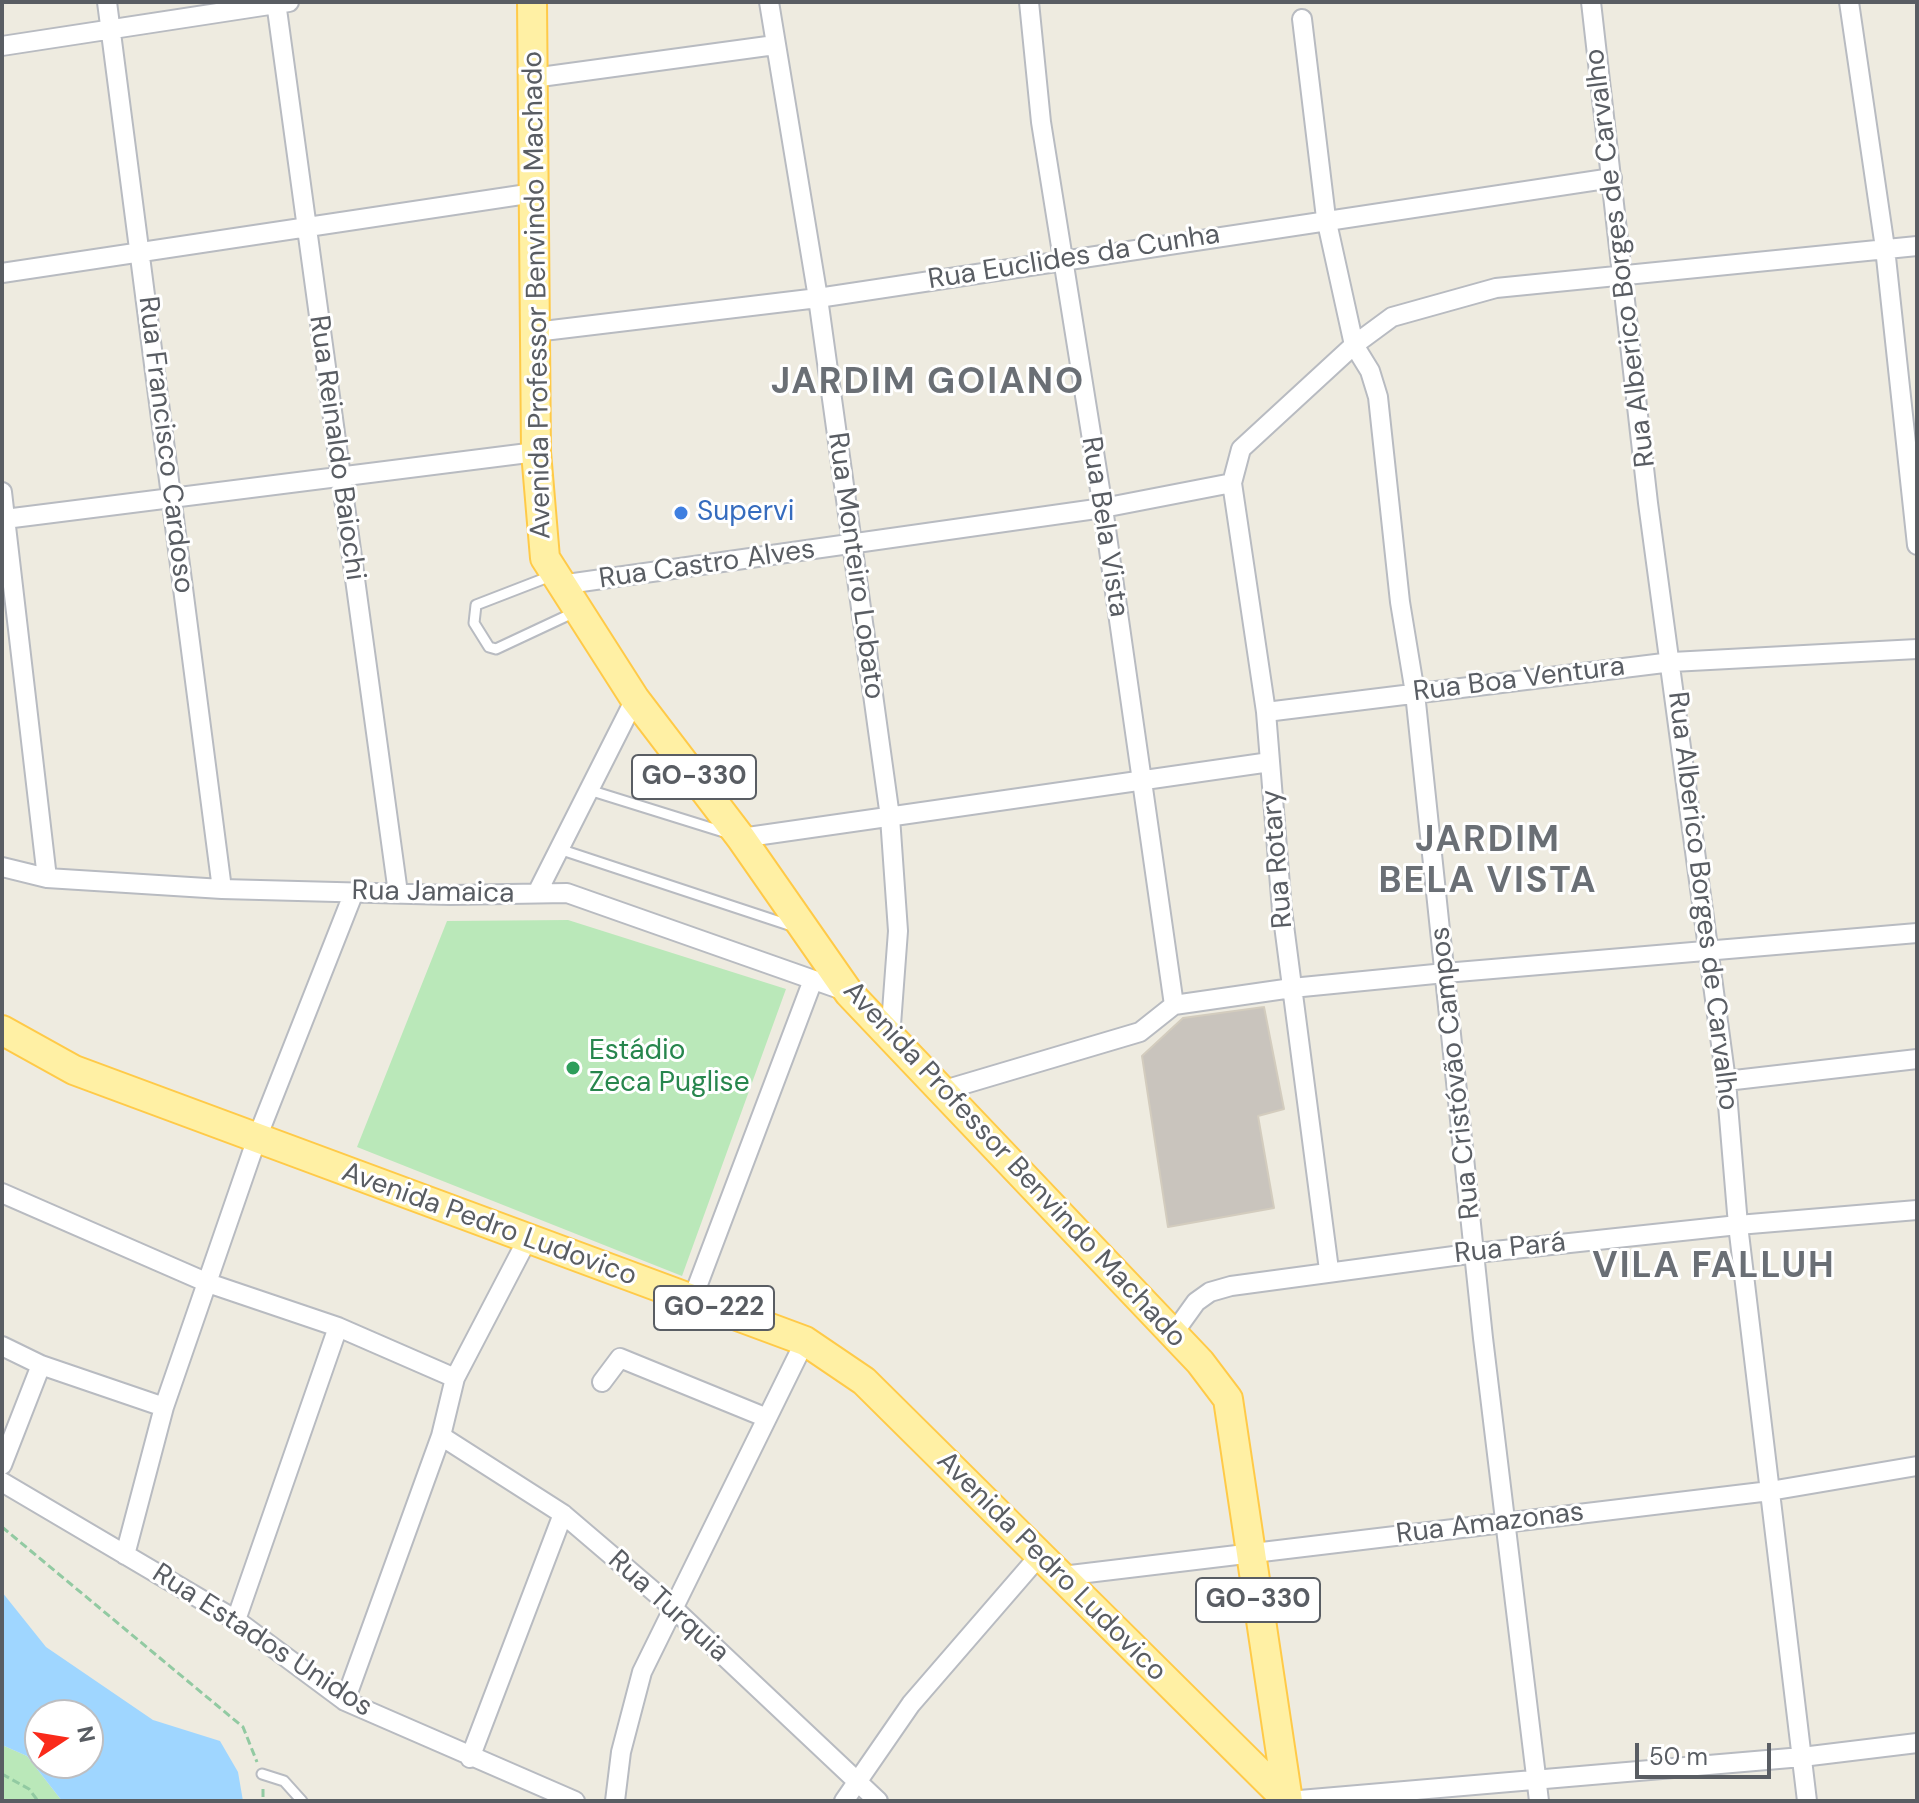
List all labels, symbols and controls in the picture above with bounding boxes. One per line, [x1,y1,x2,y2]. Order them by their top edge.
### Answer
street label: Rua Alberico Borges de Carvalho [1579,47,1663,469]
street label: Avenida Professor Benvindo Machado [517,51,559,539]
street label: Rua Euclides da Cunha [926,218,1222,298]
street label: Rua Francisco Cardoso [130,295,200,595]
street label: Rua Reinaldo Baiochi [301,313,371,583]
district label: JARDIM GOIANO [771,362,1085,406]
street label: Rua Monteiro Lobato [820,430,890,702]
street label: Rua Bela Vista [1073,434,1135,620]
place label: Supervi [697,496,795,530]
marker: Supervi [672,504,690,522]
street label: Rua Castro Alves [597,533,817,597]
street label: Rua Boa Ventura [1411,650,1627,710]
street label: Rua Alberico Borges de Carvalho [1660,690,1744,1112]
road number: GO-330 [632,755,756,799]
street label: Rua Rotary [1255,788,1301,930]
district label: JARDIM BELA VISTA [1378,820,1598,905]
street label: Rua Jamaica [351,875,515,911]
street label: Rua Cristóvão Campos [1424,925,1488,1221]
street label: Avenida Professor Benvindo Machado [835,975,1193,1355]
place label: Estádio Zeca Puglise [589,1035,750,1101]
marker: Estádio Zeca Puglise [564,1059,582,1077]
street label: Avenida Pedro Ludovico [337,1156,641,1294]
street label: Rua Pará [1453,1226,1567,1272]
district label: VILA FALLUH [1592,1246,1836,1290]
road number: GO-222 [654,1286,774,1330]
street label: Avenida Pedro Ludovico [929,1445,1173,1689]
street label: Rua Amazonas [1394,1496,1586,1552]
street label: Rua Turquia [601,1544,735,1670]
street label: Rua Estados Unidos [146,1557,378,1725]
road number: GO-330 [1196,1578,1320,1622]
north arrow [24,1699,104,1779]
text: N [70,1723,102,1745]
scale bar [1639,1727,1775,1777]
text: 50 m [1649,1741,1708,1772]

